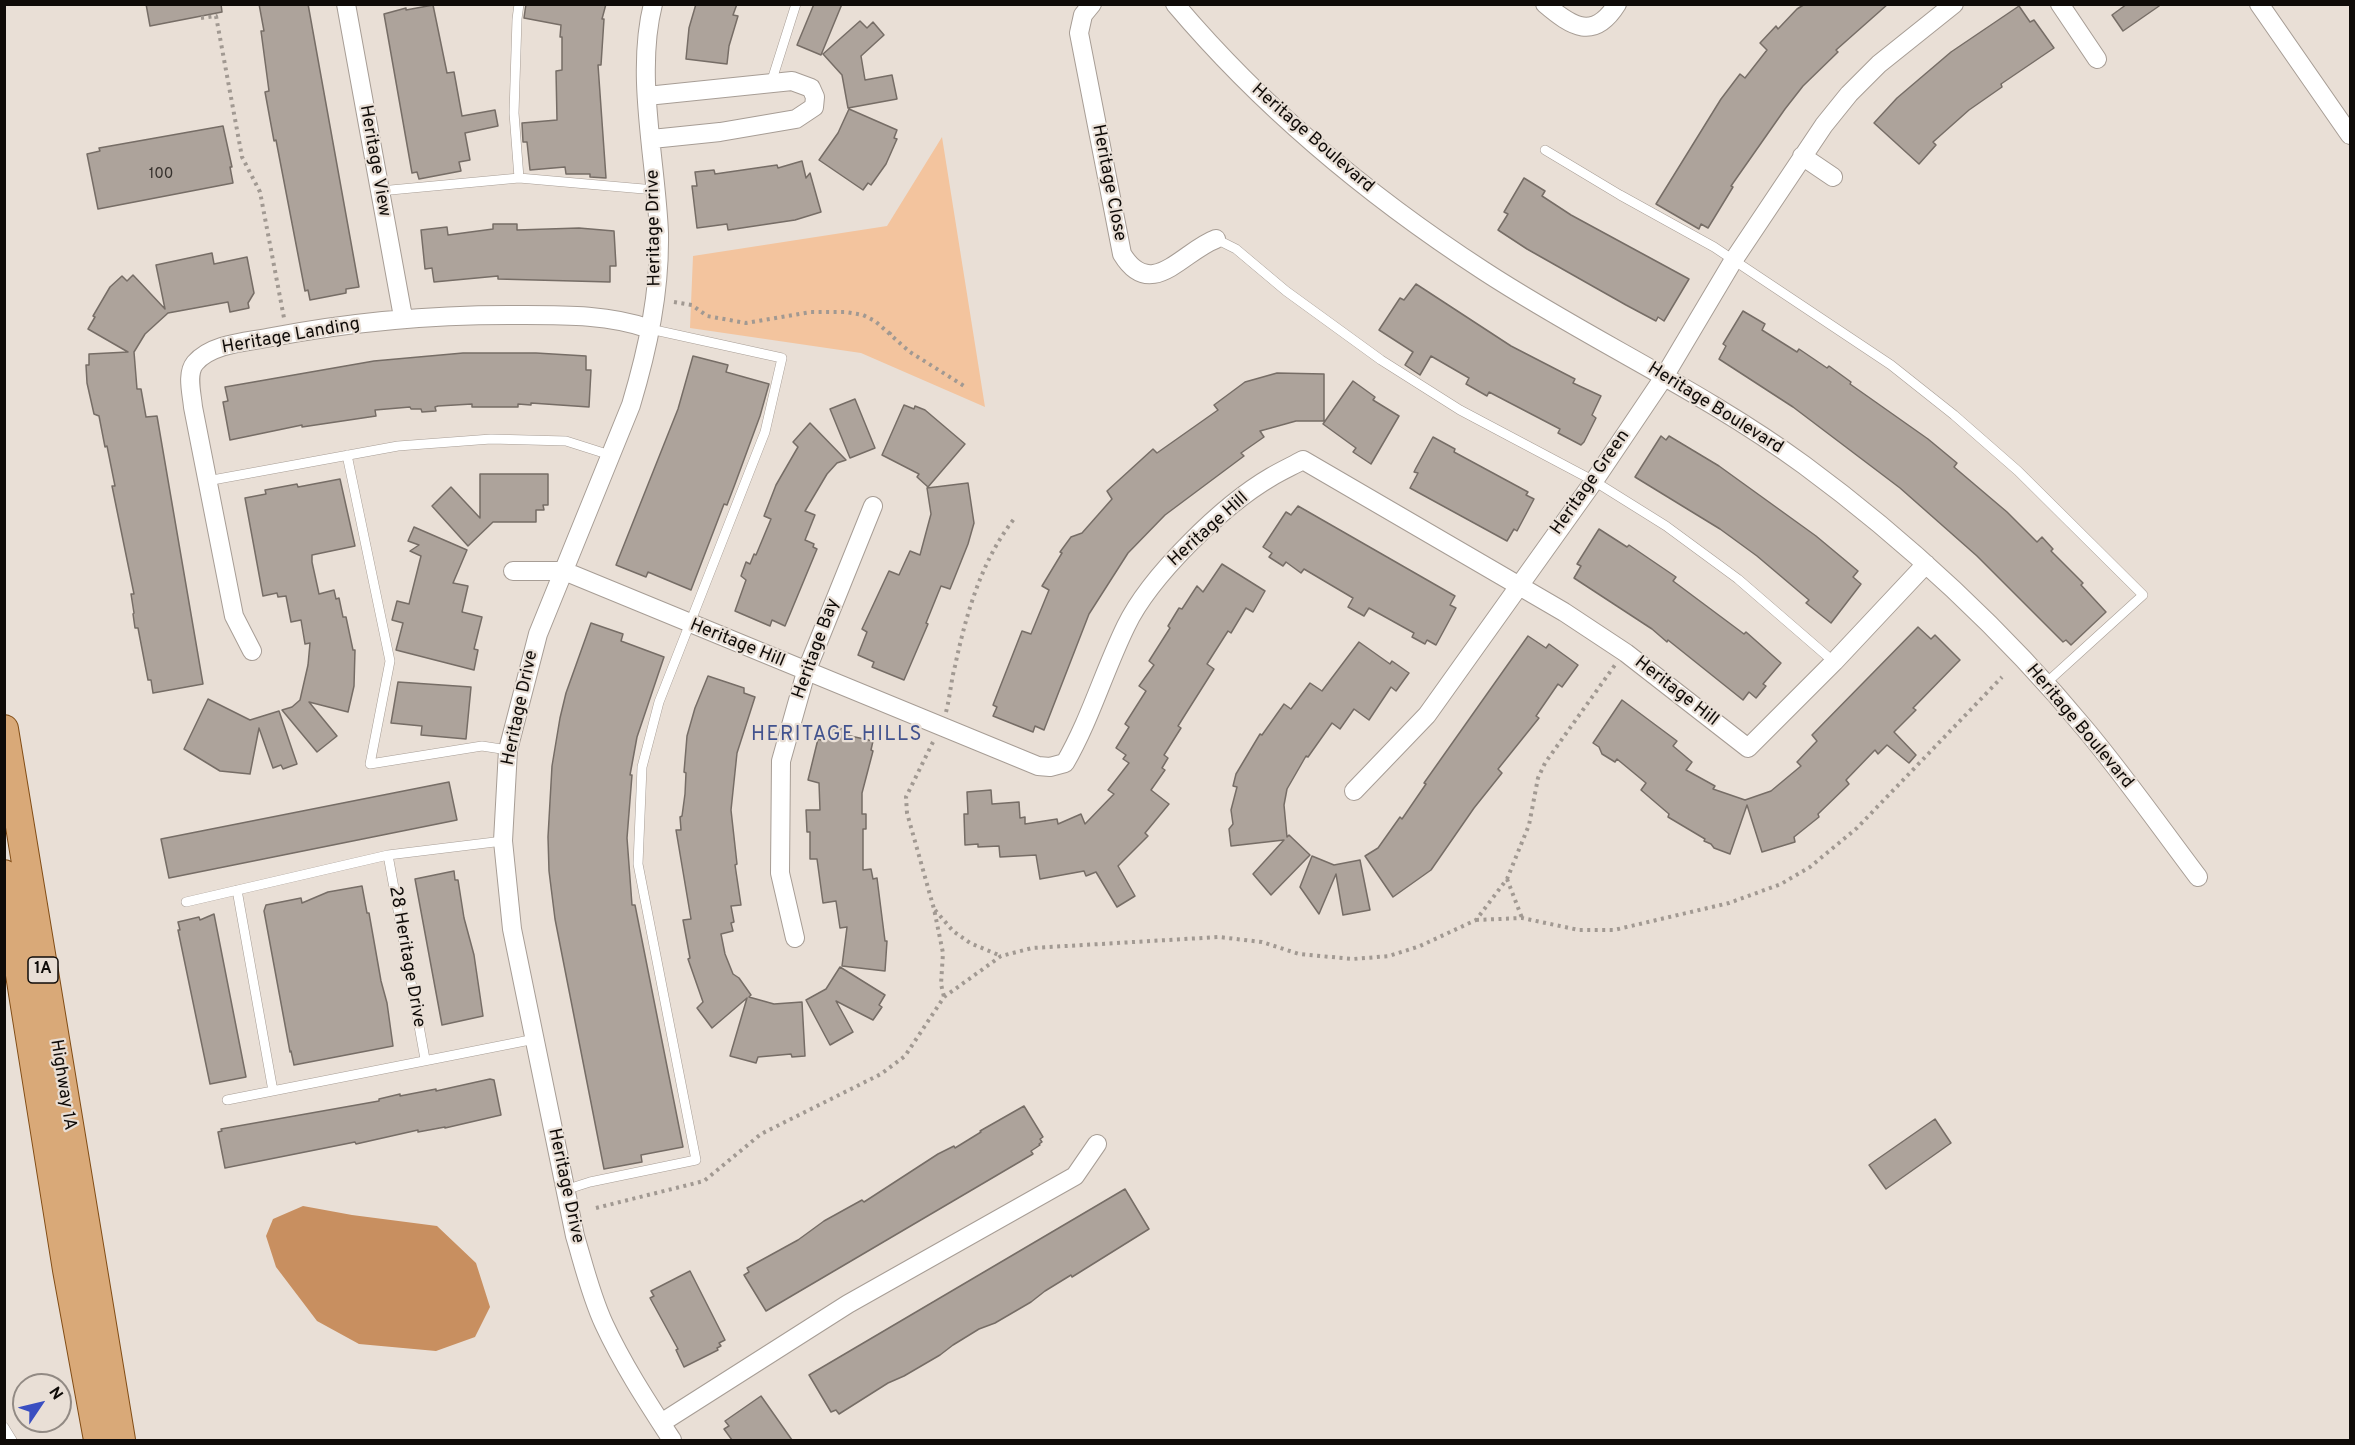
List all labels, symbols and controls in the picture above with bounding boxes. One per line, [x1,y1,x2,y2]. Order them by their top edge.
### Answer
street label: Heritage Boulevard [1246,80,1378,198]
street label: Heritage View [354,103,394,219]
street label: Heritage Close [1086,123,1130,243]
house number: 100 [149,166,173,184]
street label: Heritage Drive [643,169,667,287]
street label: Heritage Landing [220,314,362,360]
street label: Heritage Boulevard [1643,359,1787,459]
street label: Heritage Green [1547,426,1635,540]
street label: Heritage Hill [1164,488,1254,572]
street label: Heritage Bay [789,596,845,702]
street label: Heritage Hill [686,615,788,673]
street label: Heritage Drive [498,649,544,767]
street label: Heritage Hill [1630,652,1722,732]
street label: Heritage Boulevard [2021,660,2137,794]
district label: HERITAGE HILLS [751,724,923,748]
street label: 28 Heritage Drive [383,885,429,1029]
road number: 1A [28,957,58,983]
street label: Highway 1A [44,1038,80,1132]
street label: Heritage Drive [542,1127,588,1245]
north arrow [12,1373,72,1433]
text: N [44,1383,67,1404]

